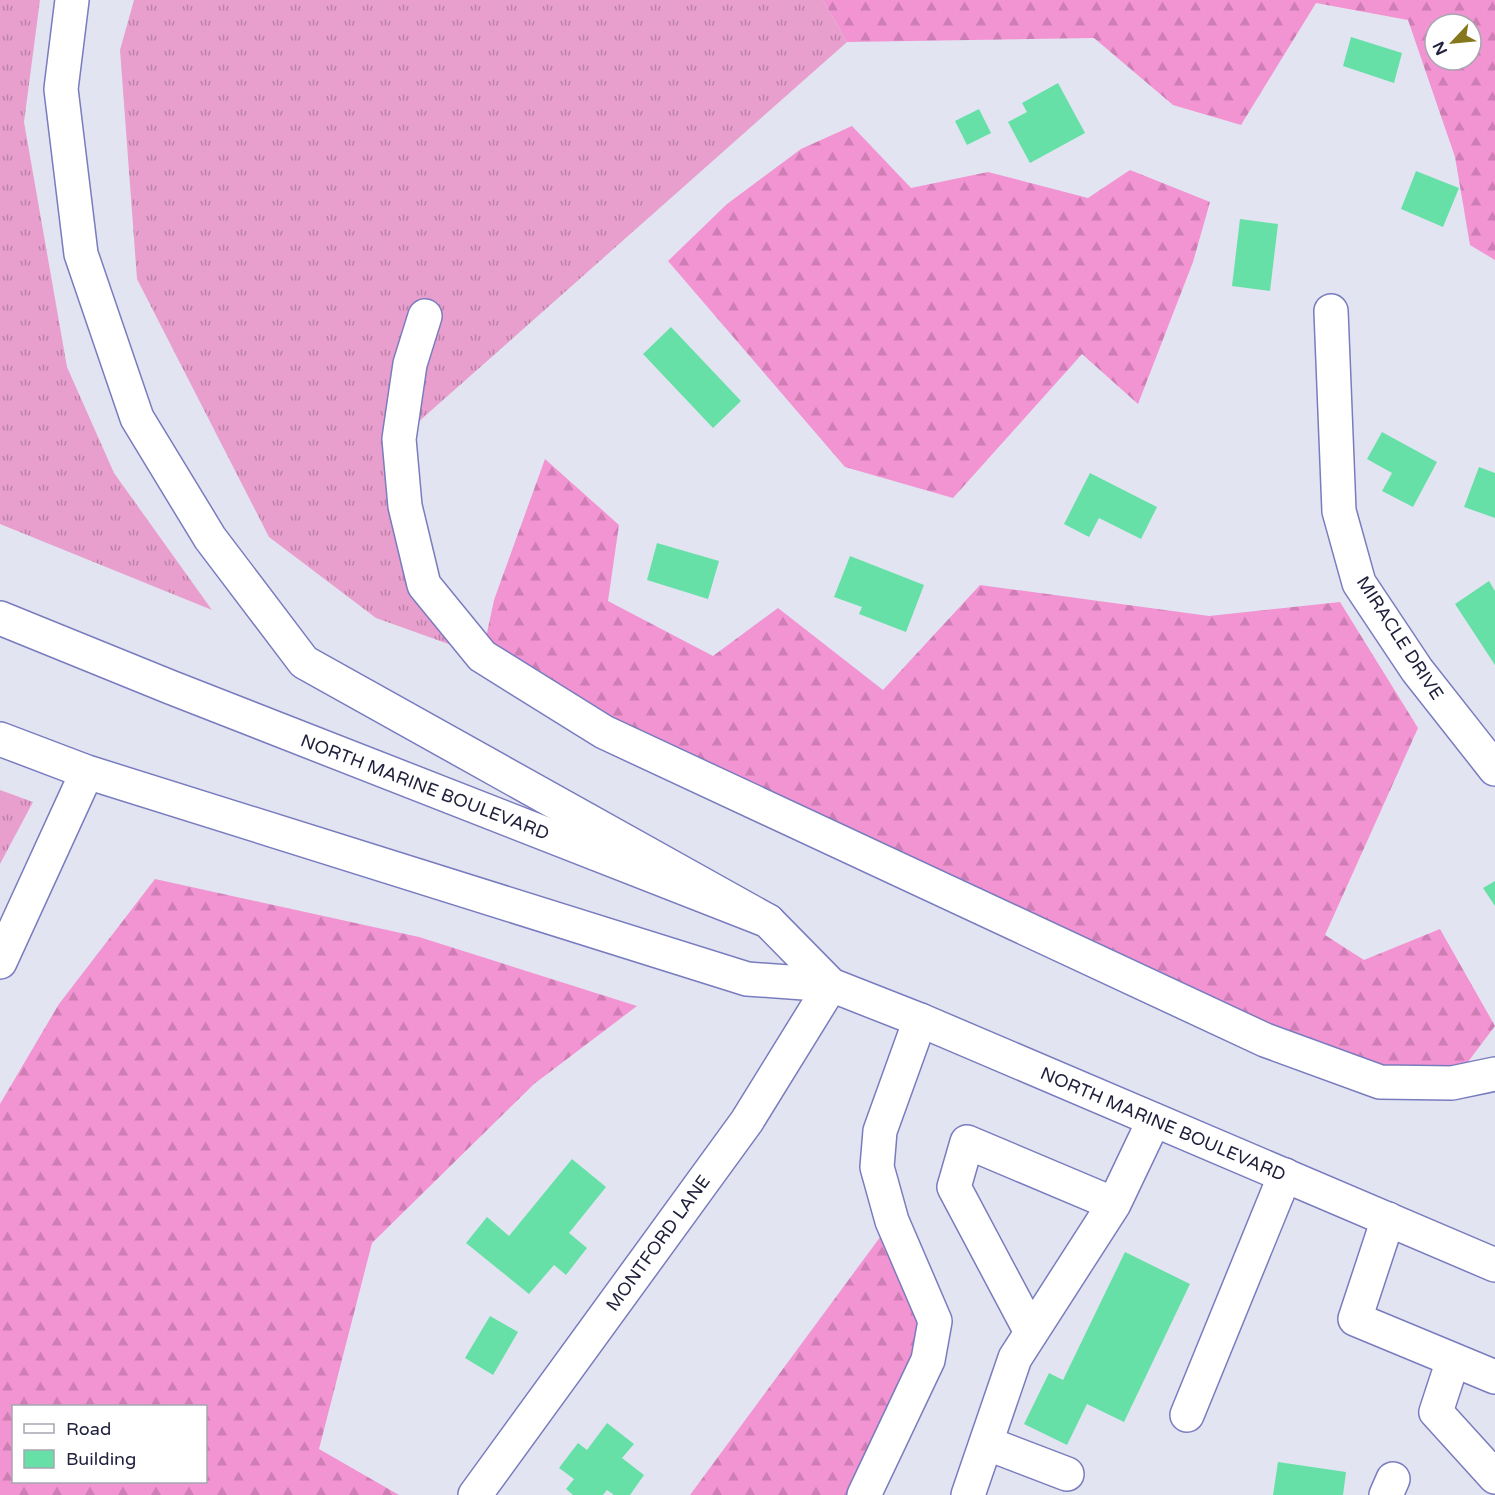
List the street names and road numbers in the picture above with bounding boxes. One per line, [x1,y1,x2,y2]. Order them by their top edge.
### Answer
street label: MIRACLE DRIVE [1352,572,1448,704]
street label: NORTH MARINE BOULEVARD [298,729,552,845]
street label: NORTH MARINE BOULEVARD [1037,1062,1289,1186]
street label: MONTFORD LANE [601,1171,715,1315]

